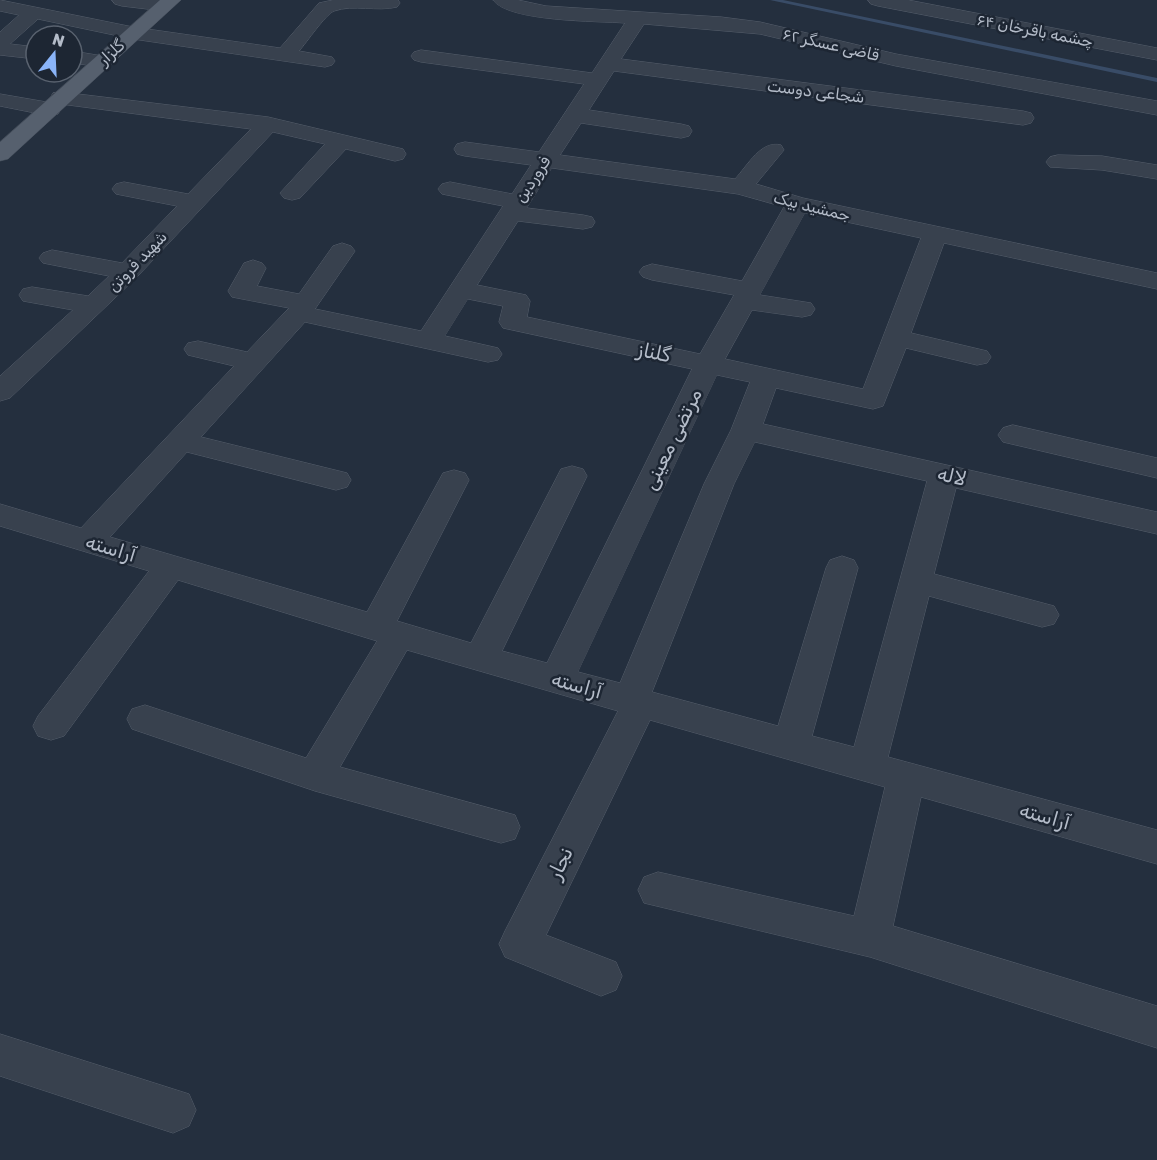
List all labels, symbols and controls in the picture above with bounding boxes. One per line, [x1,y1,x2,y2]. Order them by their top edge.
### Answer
street label: چشمه باقرخان ۶۴ [975,10,1095,52]
north arrow [24,24,84,84]
street label: قاضی عسگر ۶۲ [781,24,881,66]
text: N [50,29,67,51]
street label: گلزار [94,35,130,70]
street label: شجاعی دوست [766,76,866,108]
street label: فروردین [511,152,555,206]
street label: جمشید بیک [771,188,852,225]
street label: شهید فروتن [104,227,172,296]
street label: گلناز [634,337,673,367]
street label: مرتضی معینی [637,384,707,494]
street label: لاله [935,461,969,491]
street label: آراسته [83,529,139,567]
street label: آراسته [549,666,605,704]
street label: آراسته [1017,797,1073,835]
street label: نجار [542,843,578,884]

